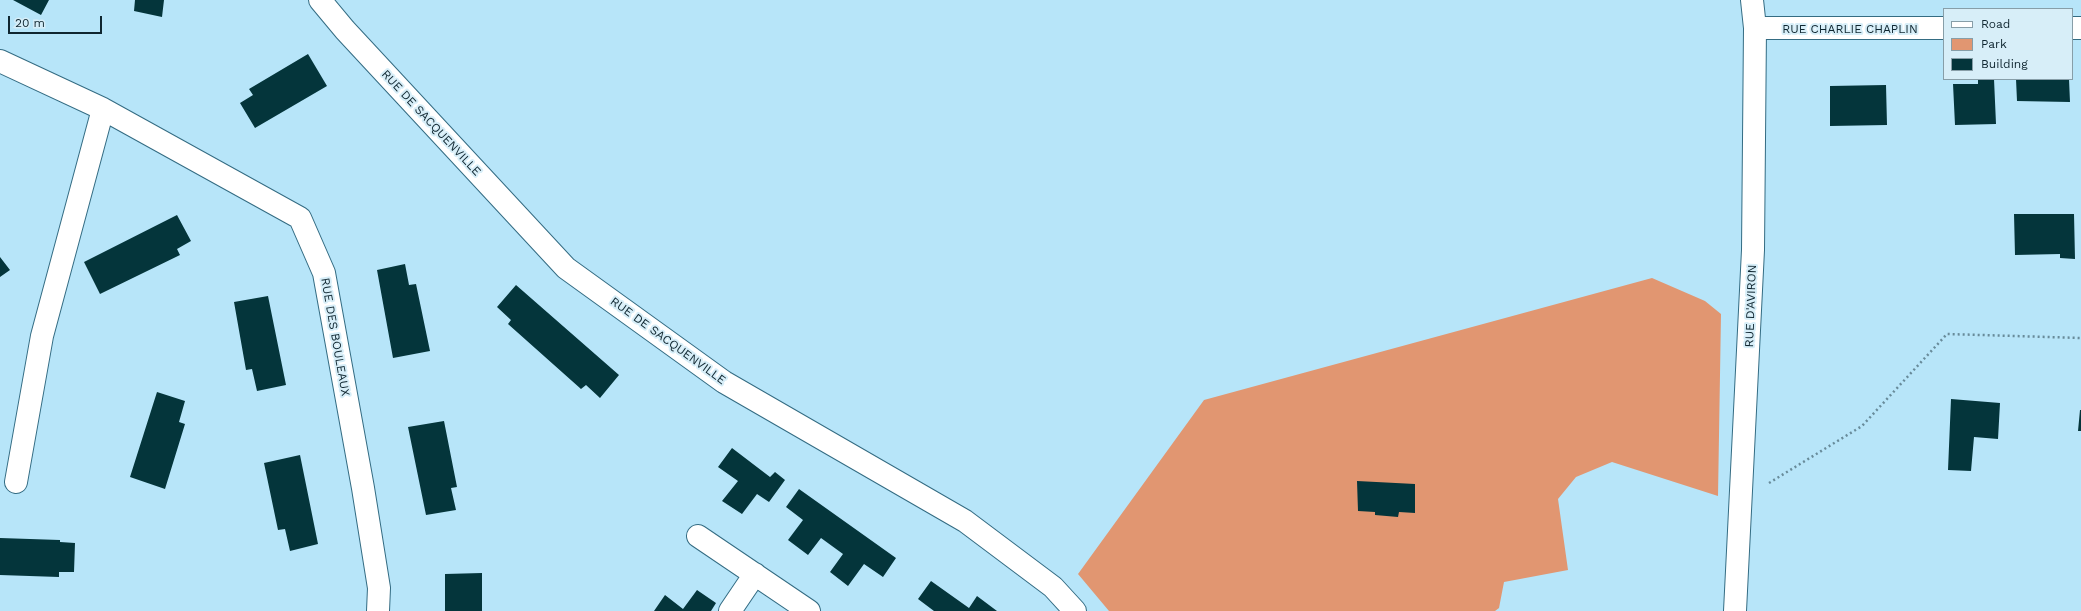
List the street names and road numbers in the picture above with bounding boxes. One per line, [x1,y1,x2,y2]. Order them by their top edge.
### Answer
street label: RUE CHARLIE CHAPLIN [1782,22,1918,36]
street label: RUE DE SACQUENVILLE [378,67,484,179]
street label: RUE D'AVIRON [1742,264,1760,348]
street label: RUE DES BOULEAUX [318,277,352,397]
street label: RUE DE SACQUENVILLE [607,294,729,388]

